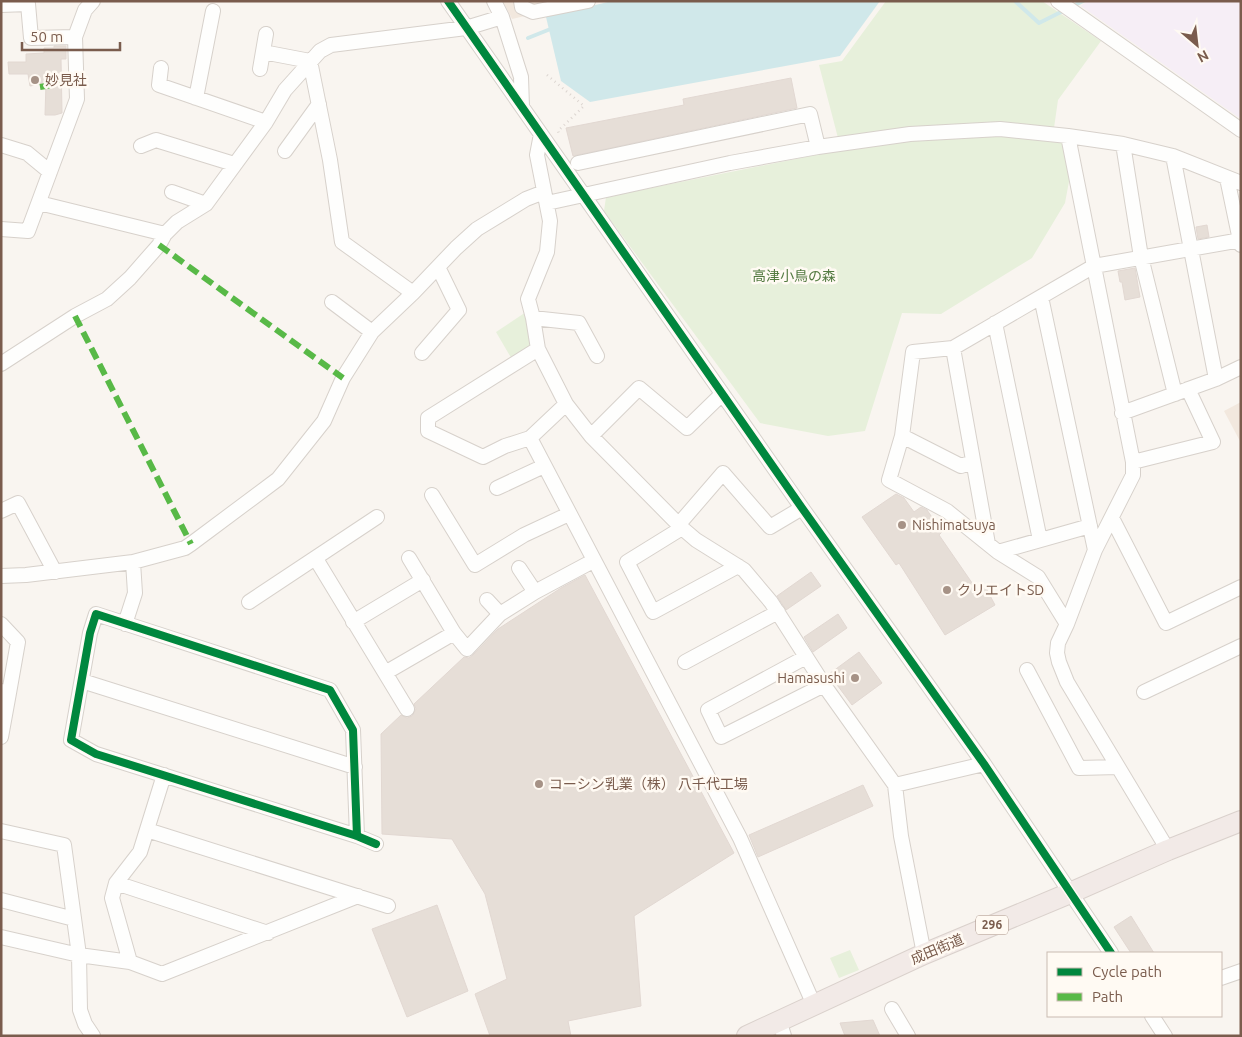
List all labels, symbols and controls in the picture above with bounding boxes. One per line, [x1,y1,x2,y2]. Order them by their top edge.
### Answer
scale bar [22,20,120,52]
north arrow [1172,20,1222,70]
text: 50 m [30,28,63,45]
text: N [1195,47,1211,66]
place label: 妙見社 [45,72,87,88]
marker: 妙見社 [29,74,41,86]
park label: 高津小鳥の森 [752,268,836,284]
place label: Nishimatsuya [912,517,996,533]
marker: Nishimatsuya [896,519,908,531]
place label: クリエイトSD [957,582,1044,598]
marker: クリエイトSD [941,584,953,596]
place label: Hamasushi [777,670,845,686]
marker: Hamasushi [849,672,861,684]
place label: コーシン乳業（株） 八千代工場 [549,776,748,792]
marker: コーシン乳業（株） 八千代工場 [533,778,545,790]
road number: 296 [976,916,1008,934]
street label: 成田街道 [908,931,966,967]
legend [1047,952,1222,1017]
text: Cycle path [1092,963,1162,980]
text: Path [1092,988,1123,1005]

